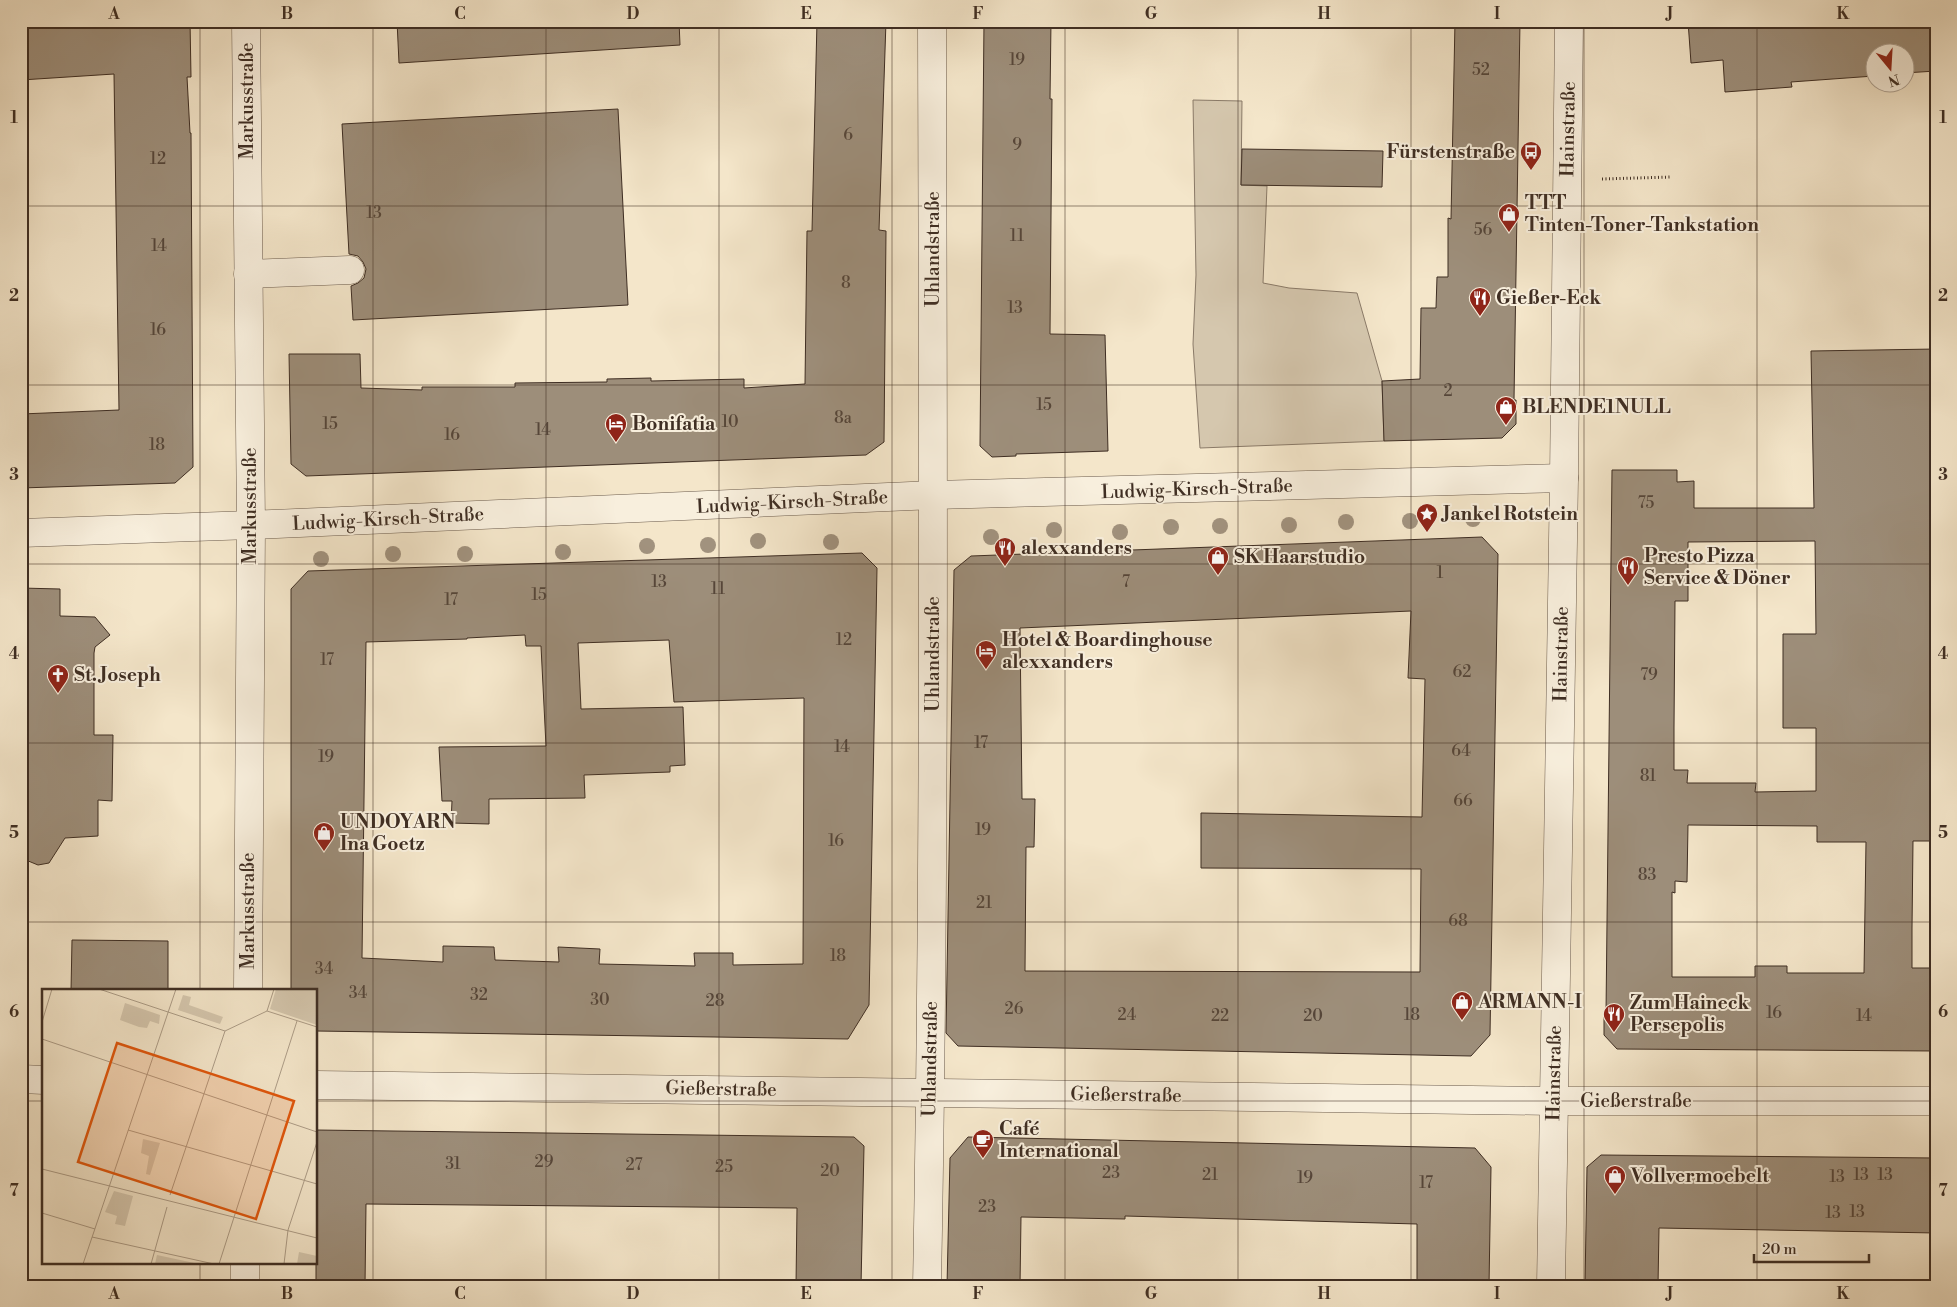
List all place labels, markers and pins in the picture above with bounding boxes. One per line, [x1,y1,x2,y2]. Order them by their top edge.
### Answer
place label: Fürstenstraße [1386,140,1515,164]
bus stop icon: Fürstenstraße [1519,140,1543,171]
place label: TTT Tinten-Toner-Tankstation [1525,191,1759,237]
shop icon: TTT Tinten-Toner-Tankstation [1497,202,1521,233]
restaurant icon: Gießer-Eck [1468,286,1492,317]
place label: Gießer-Eck [1496,286,1601,310]
shop icon: BLENDE1NULL [1494,395,1518,426]
place label: BLENDE1NULL [1522,395,1671,419]
hotel icon: Bonifatia [604,412,628,443]
place label: Bonifatia [632,412,716,436]
place icon: Jankel Rotstein [1415,502,1439,533]
place label: Jankel Rotstein [1440,502,1578,526]
restaurant icon: alexxanders [993,536,1017,567]
place label: alexxanders [1021,536,1132,560]
place label: Presto Pizza Service & Döner [1644,544,1791,590]
shop icon: SK Haarstudio [1206,545,1230,576]
place label: SK Haarstudio [1234,545,1365,569]
restaurant icon: Presto Pizza Service & Döner [1616,555,1640,586]
place label: Hotel & Boardinghouse alexxanders [1002,628,1213,674]
hotel icon: Hotel & Boardinghouse alexxanders [974,639,998,670]
church icon: St. Joseph [46,663,70,694]
place label: St. Joseph [74,663,161,687]
place label: UNDOYARN Ina Goetz [340,810,455,856]
shop icon: UNDOYARN Ina Goetz [312,821,336,852]
shop icon: ARMANN-I [1450,990,1474,1021]
place label: ARMANN-I [1477,990,1582,1014]
place label: Zum Haineck Persepolis [1630,991,1749,1037]
restaurant icon: Zum Haineck Persepolis [1602,1002,1626,1033]
place label: Café International [999,1117,1119,1163]
cafe icon: Café International [971,1128,995,1159]
shop icon: Vollvermoebelt [1603,1164,1627,1195]
place label: Vollvermoebelt [1630,1164,1769,1188]

